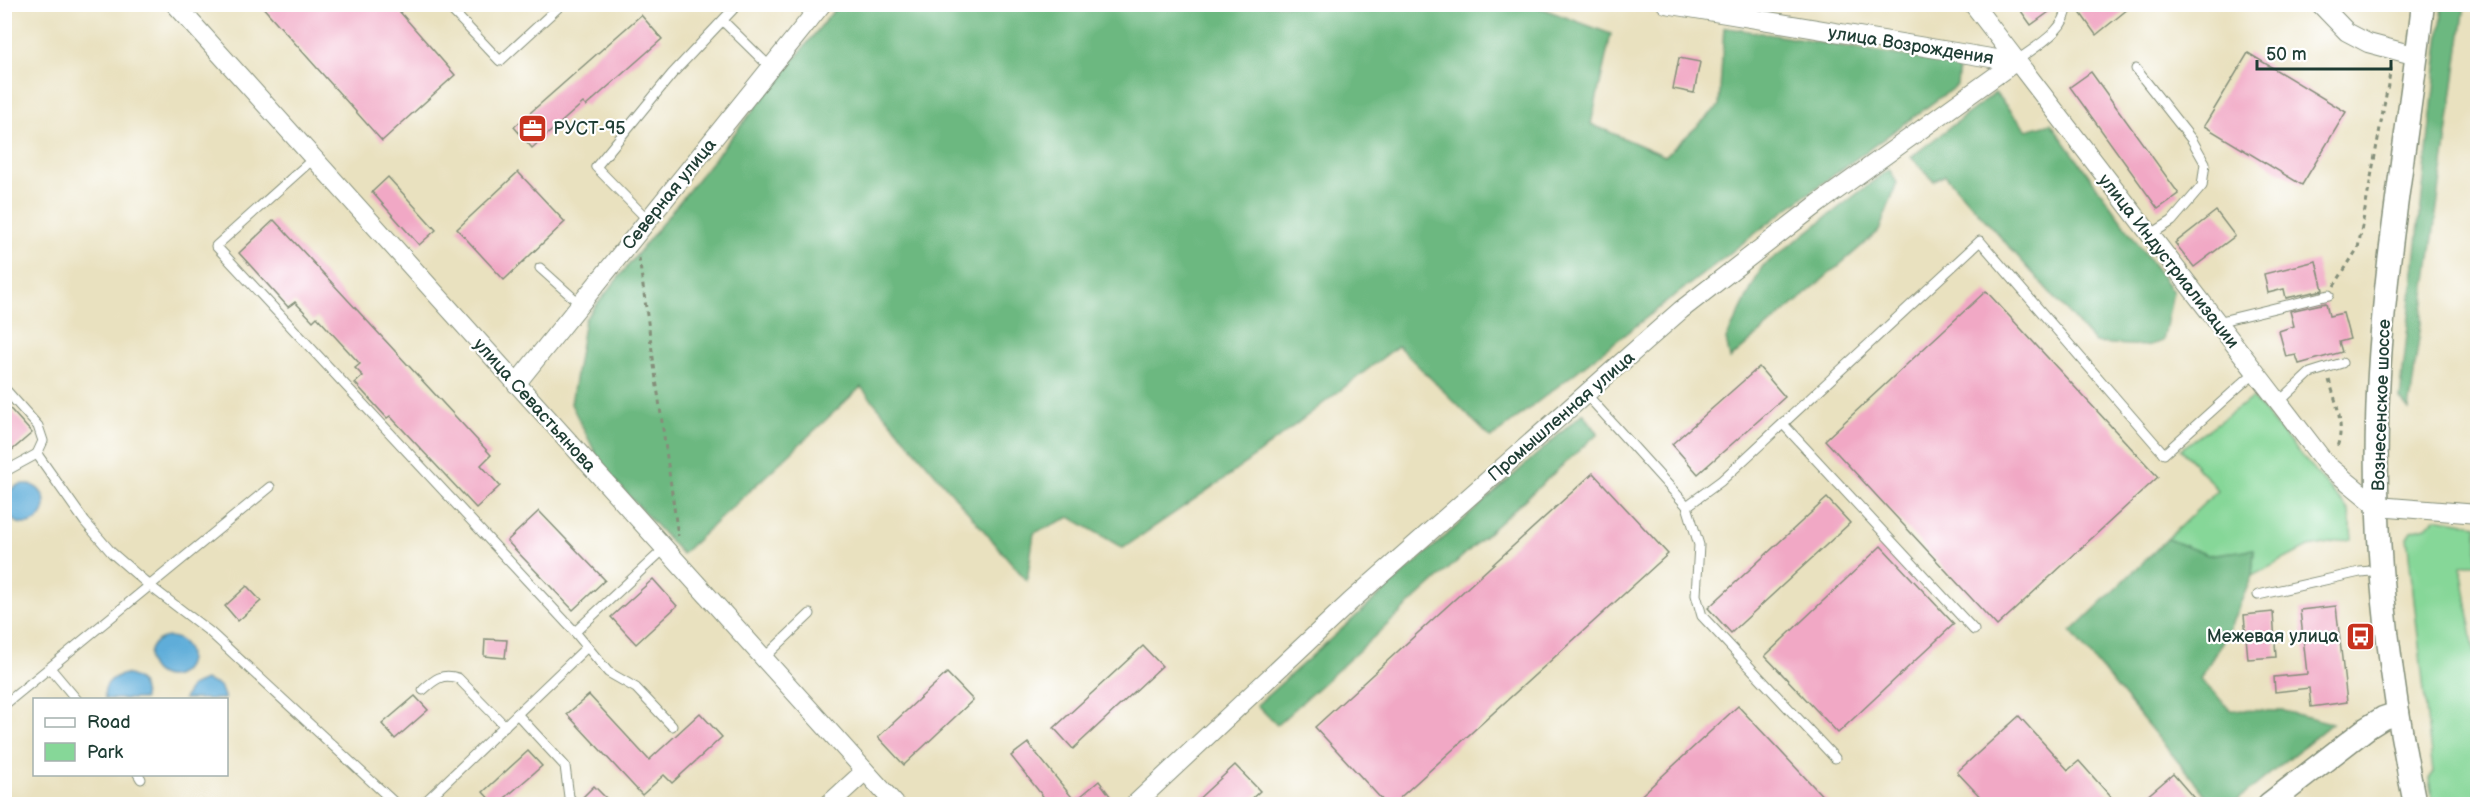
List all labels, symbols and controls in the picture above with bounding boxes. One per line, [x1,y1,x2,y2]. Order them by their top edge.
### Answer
street label: улица Возрождения [1827,22,1995,69]
scale bar [2257,33,2390,71]
text: 50 m [2266,44,2307,65]
office icon: РУСТ-95 [516,112,548,144]
place label: РУСТ-95 [553,118,626,139]
street label: Северная улица [618,134,721,254]
street label: улица Индустриализации [2094,170,2243,353]
street label: Вознесенское шоссе [2368,319,2395,491]
street label: улица Севастьянова [469,334,600,477]
street label: Промышленная улица [1484,347,1639,486]
bus stop icon: Межевая улица [2344,620,2376,652]
place label: Межевая улица [2207,626,2339,647]
legend [33,698,228,776]
text: Road [87,712,131,733]
text: Park [87,742,123,763]

